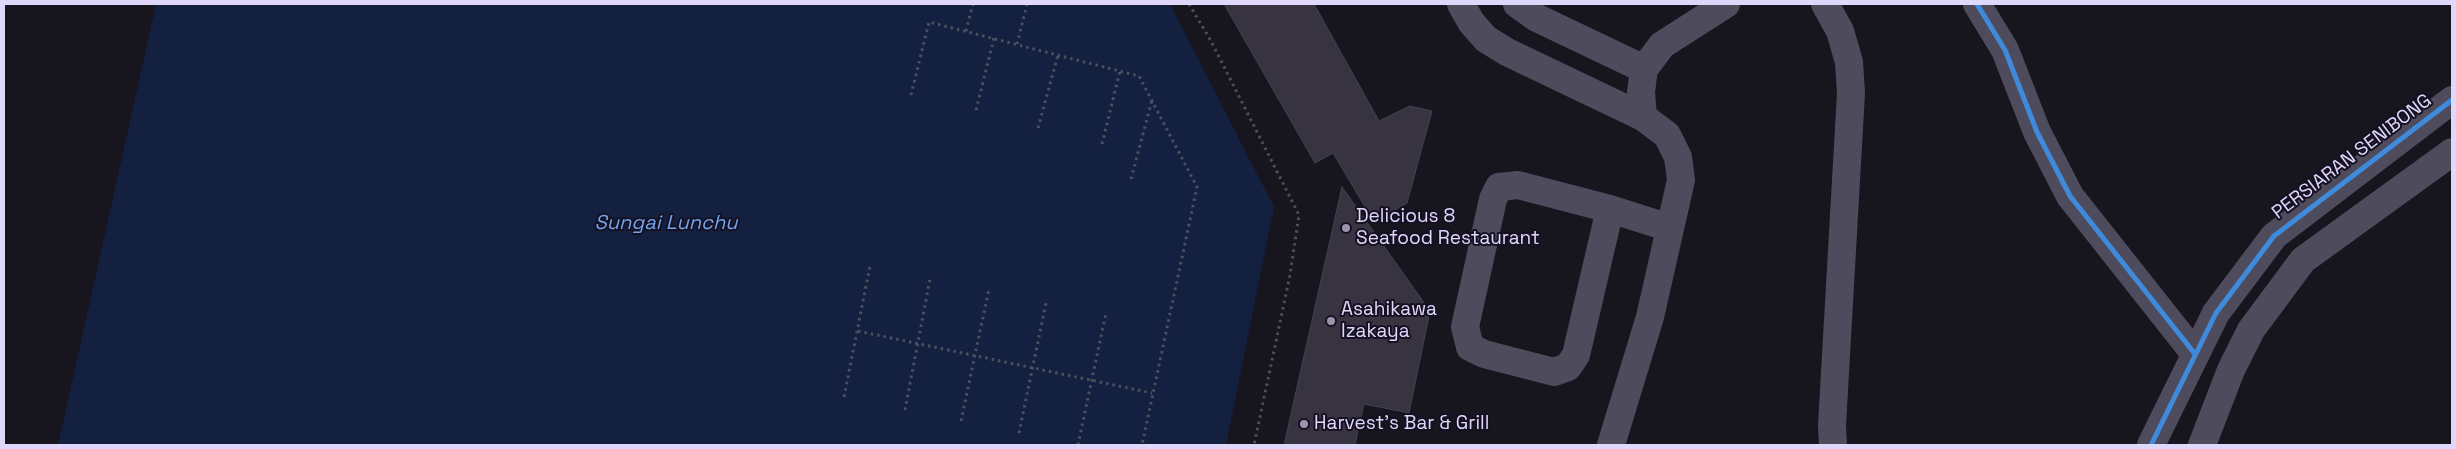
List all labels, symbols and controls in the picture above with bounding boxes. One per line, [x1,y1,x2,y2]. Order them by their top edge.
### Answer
street label: PERSIARAN SENIBONG [2268,90,2436,224]
place label: Delicious 8 Seafood Restaurant [1356,206,1540,250]
water label: Sungai Lunchu [595,212,737,236]
marker: Delicious 8 Seafood Restaurant [1340,222,1352,234]
place label: Asahikawa Izakaya [1341,299,1437,343]
marker: Asahikawa Izakaya [1325,315,1337,327]
place label: Harvest's Bar & Grill [1314,413,1489,435]
marker: Harvest's Bar & Grill [1298,418,1310,430]

